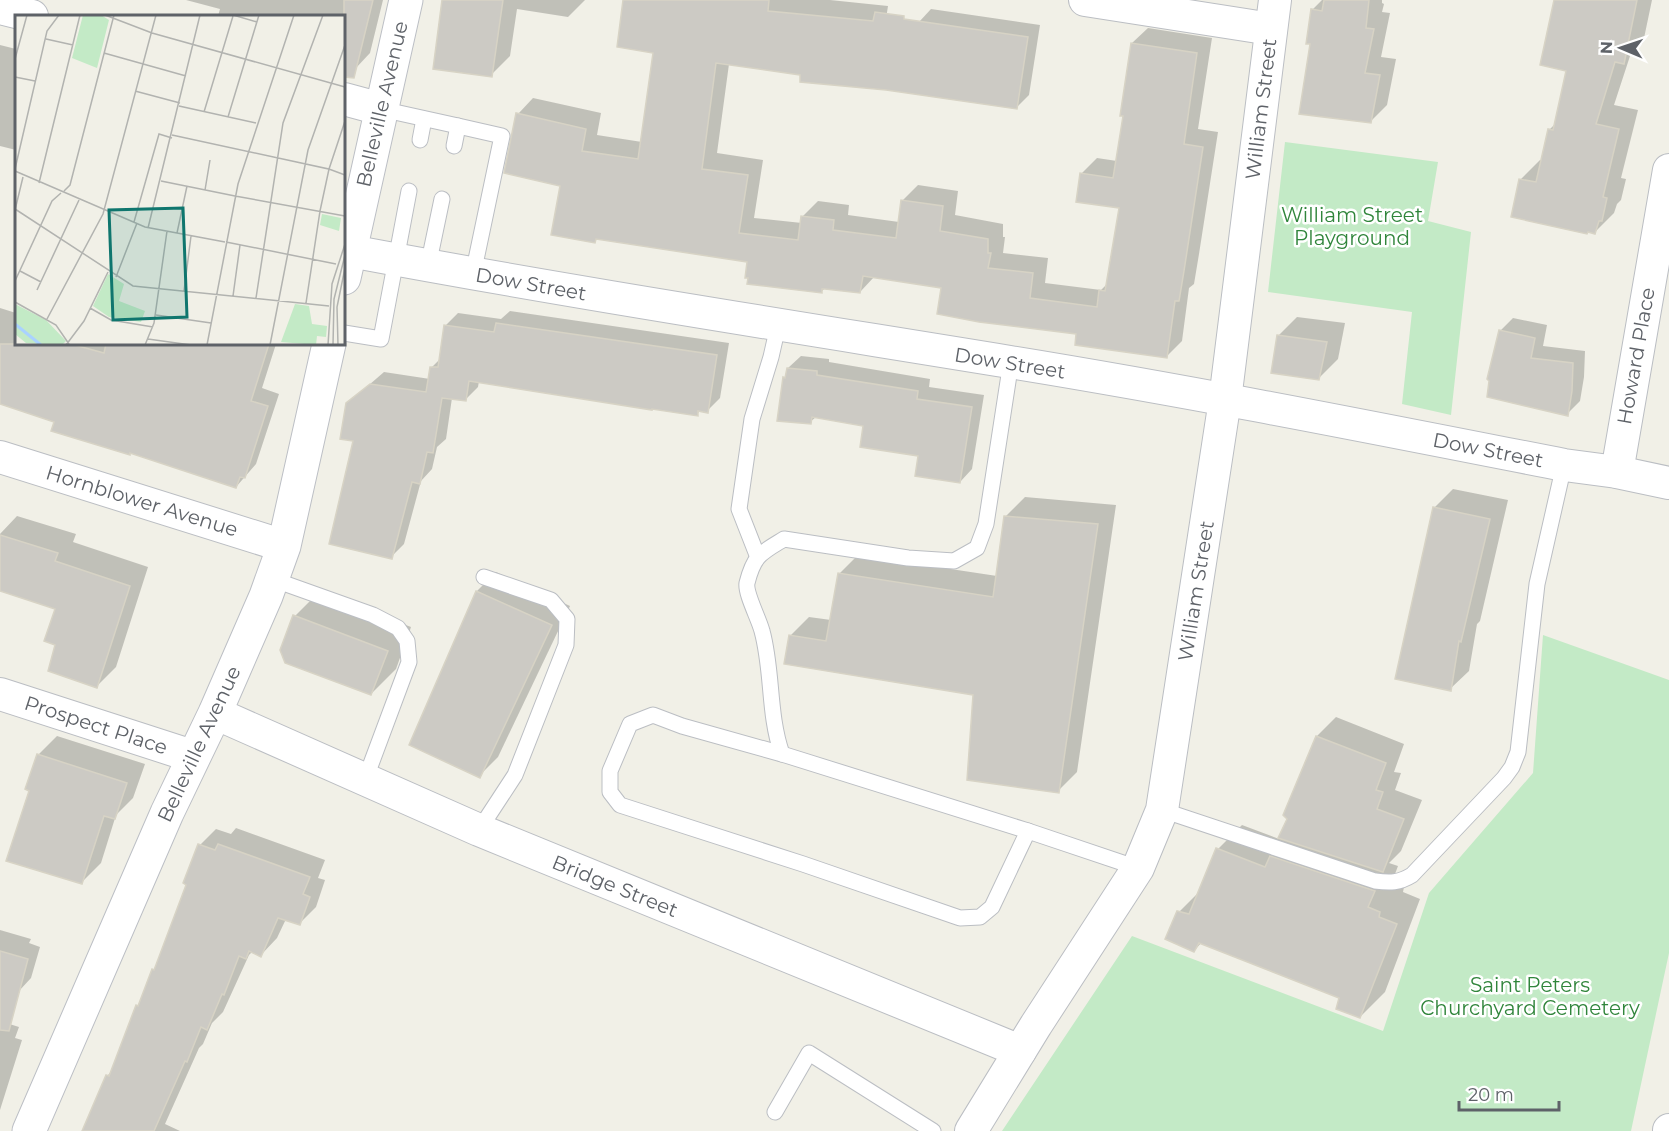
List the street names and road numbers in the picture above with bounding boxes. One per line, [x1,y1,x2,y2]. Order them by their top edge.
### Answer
street label: Belleville Avenue [351,19,413,189]
street label: William Street [1240,37,1282,181]
street label: Dow Street [474,262,588,306]
street label: Howard Place [1612,286,1660,426]
street label: Dow Street [953,342,1067,384]
street label: Dow Street [1431,428,1545,472]
street label: Hornblower Avenue [43,460,241,542]
street label: William Street [1173,519,1219,663]
street label: Belleville Avenue [152,662,246,826]
street label: Prospect Place [21,691,171,759]
street label: Bridge Street [549,850,681,922]

